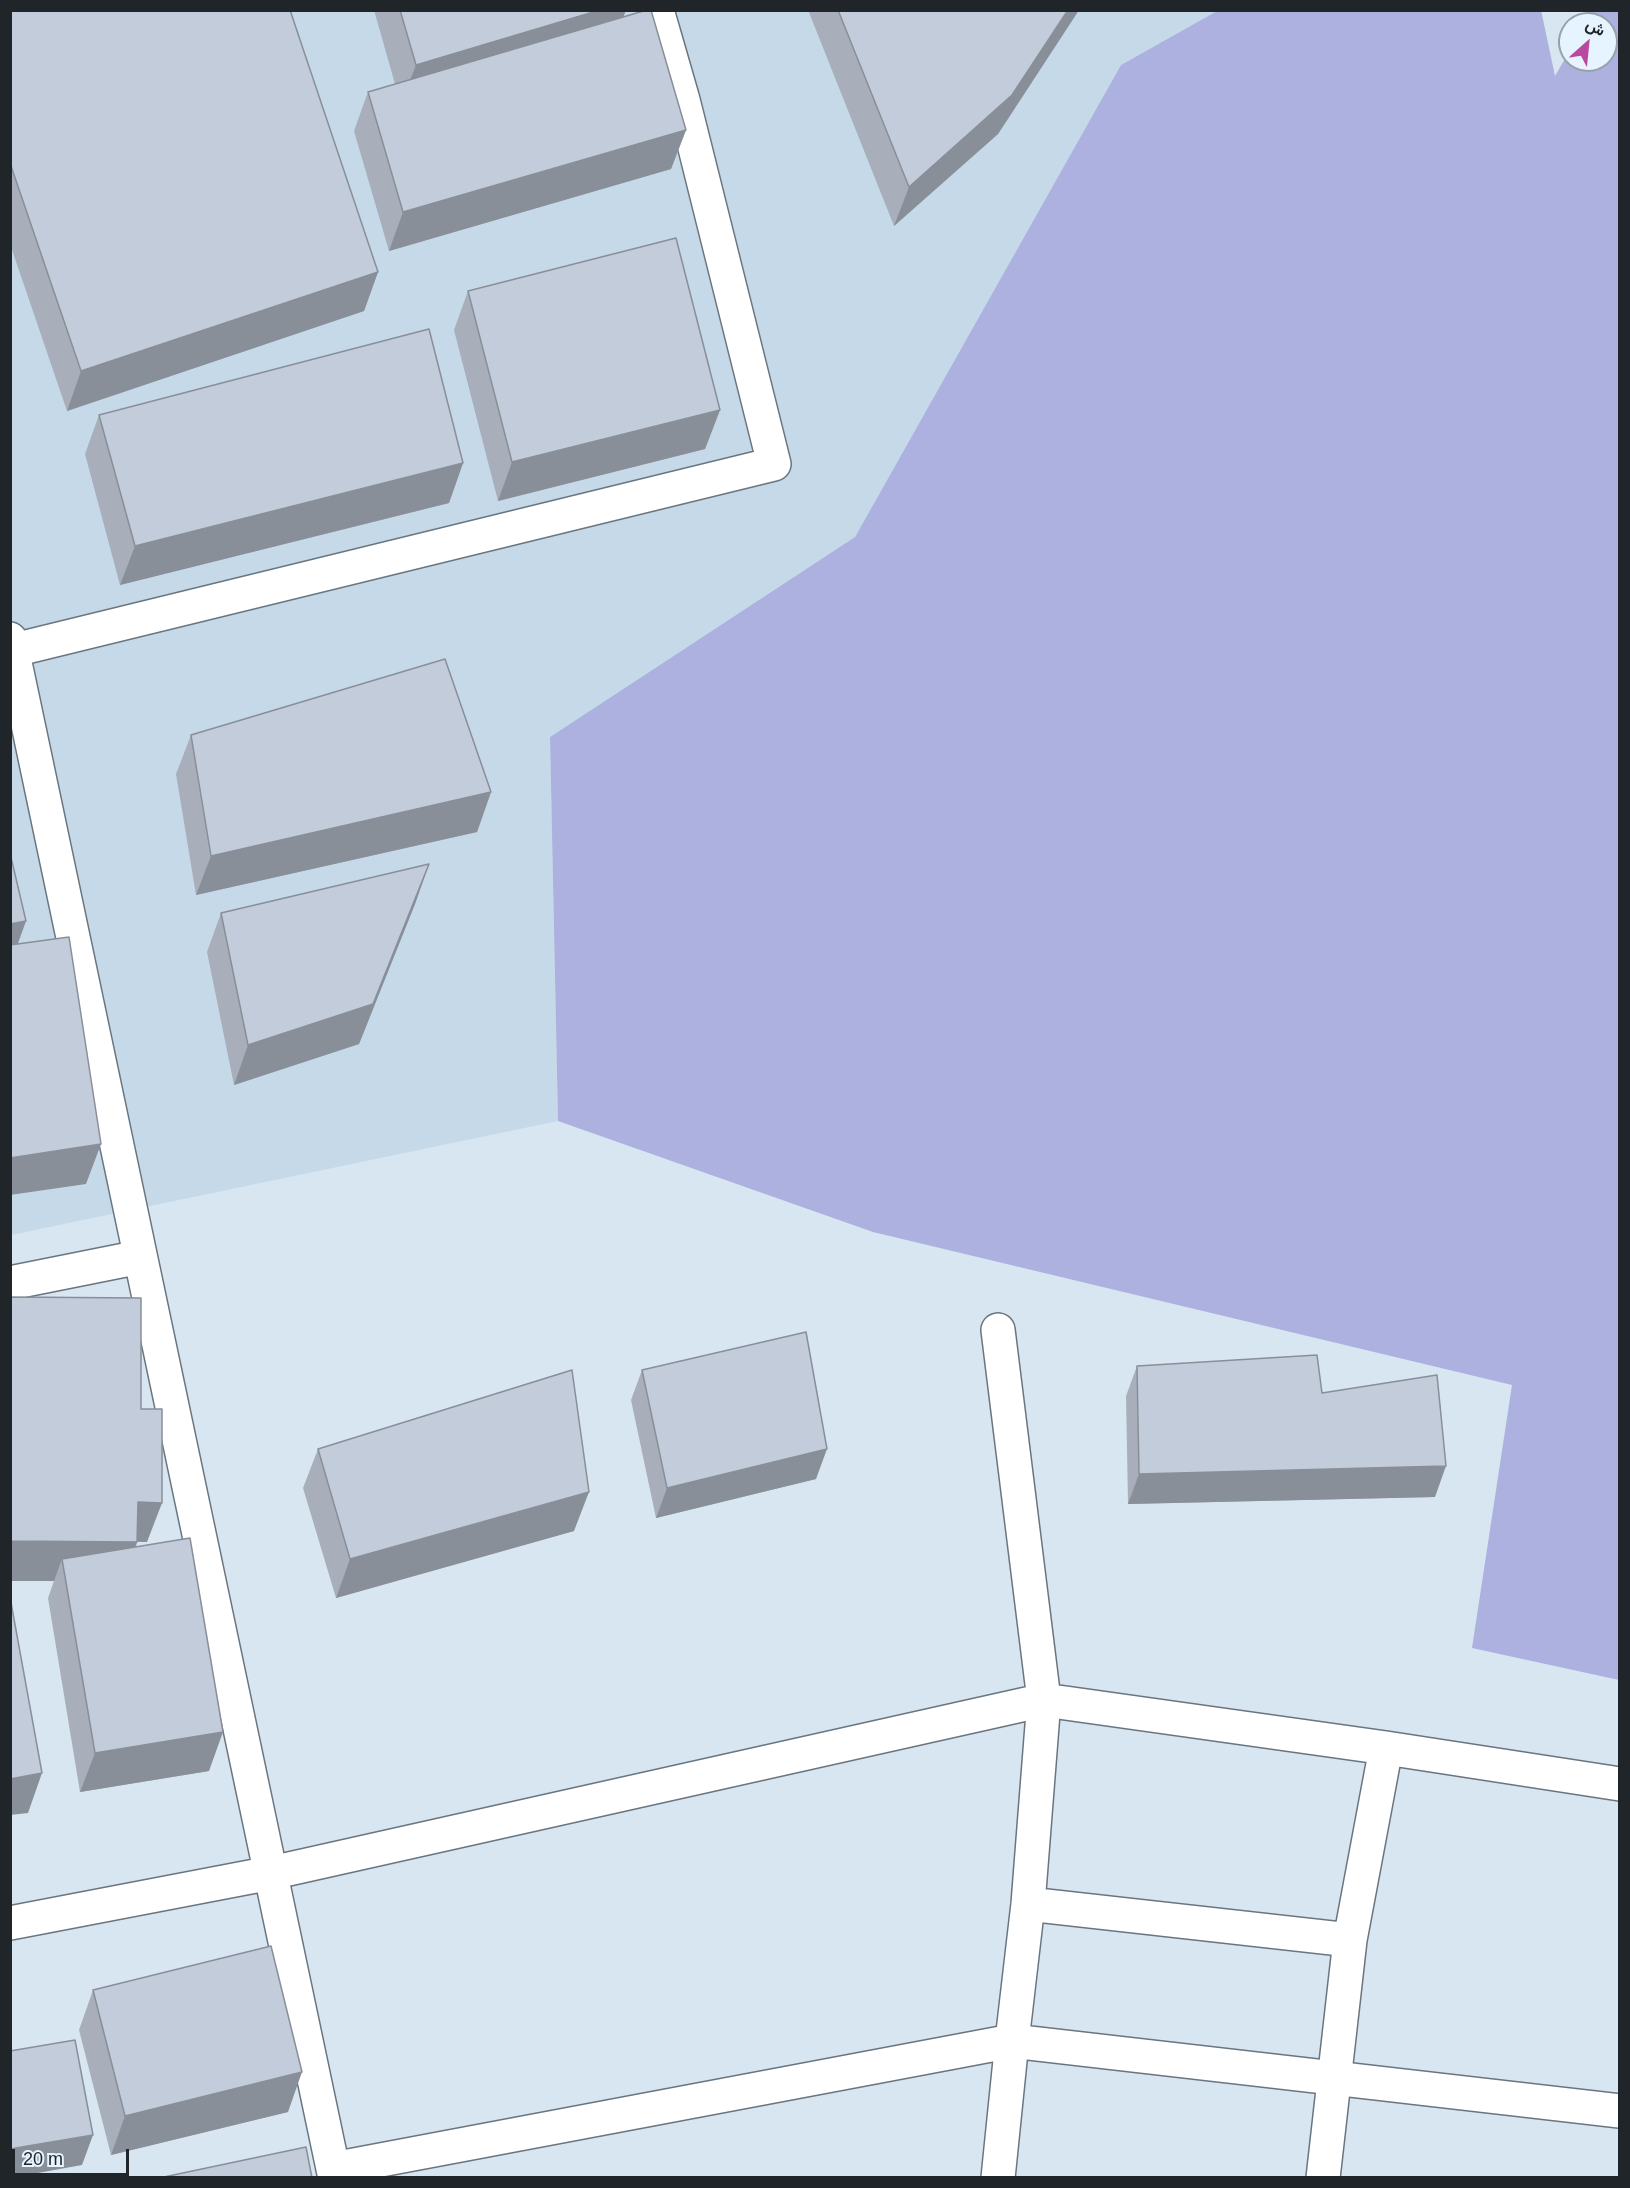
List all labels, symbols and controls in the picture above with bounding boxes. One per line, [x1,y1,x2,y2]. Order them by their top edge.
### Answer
north arrow [1558,12,1618,72]
text: ش [1583,15,1608,39]
scale bar [15,2137,132,2175]
text: 20 m [23,2149,63,2169]

